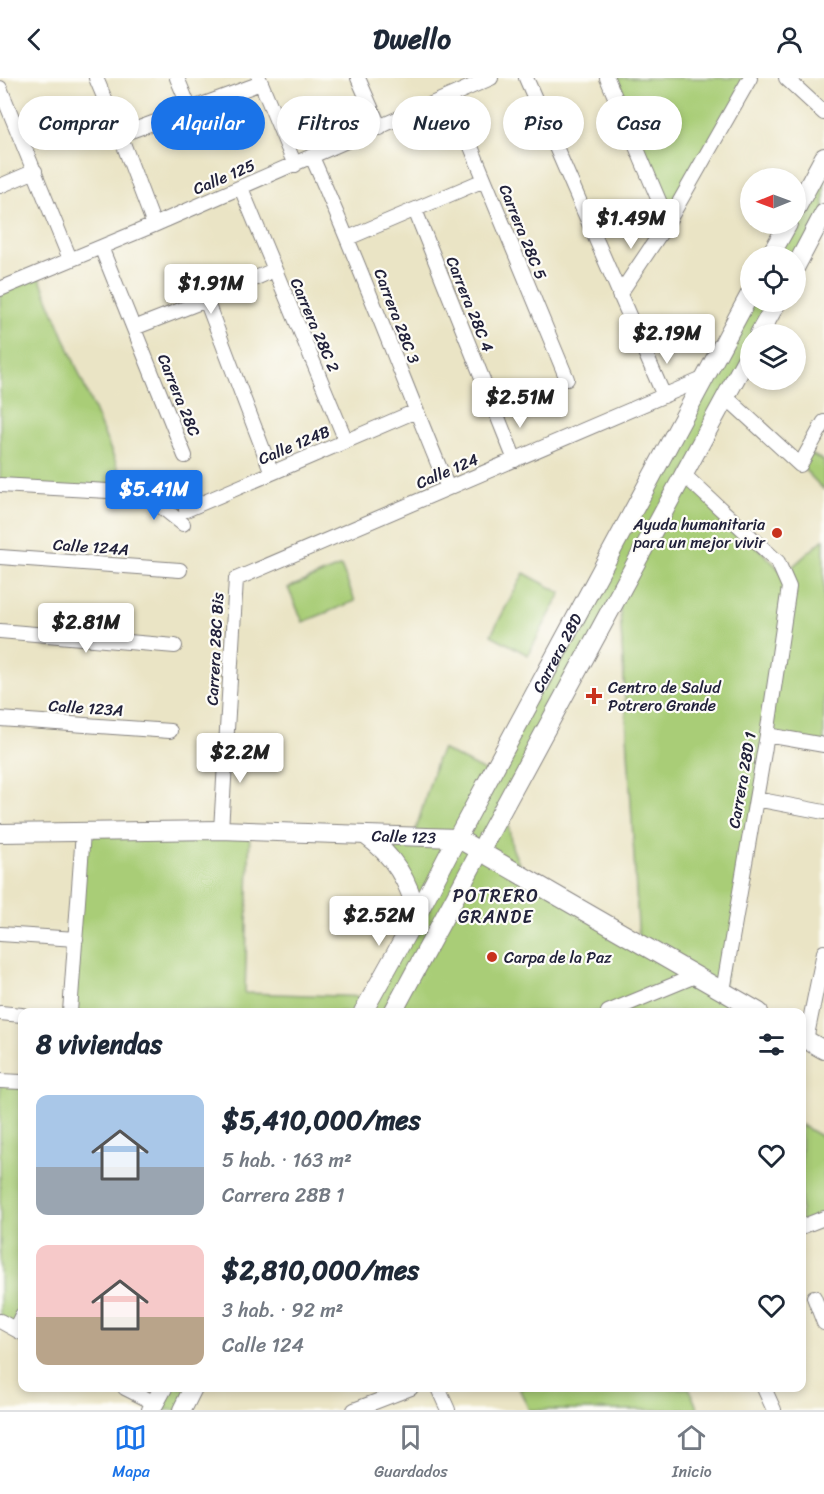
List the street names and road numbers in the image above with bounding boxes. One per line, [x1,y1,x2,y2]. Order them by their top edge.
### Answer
street label: Calle 125 [188,151,260,203]
street label: Carrera 28C 5 [491,180,555,284]
street label: Carrera 28C 4 [438,252,502,356]
street label: Carrera 28C 3 [366,264,429,368]
street label: Carrera 28C 2 [282,273,348,377]
street label: Carrera 28C [149,349,209,441]
street label: Calle 124B [253,417,335,473]
street label: Calle 124 [411,445,483,497]
street label: Calle 124A [52,530,130,564]
street label: Carrera 28C Bis [198,591,232,706]
street label: Carrera 28D [523,608,590,698]
street label: Calle 123A [48,691,124,725]
street label: Carrera 28D 1 [719,729,765,831]
street label: Calle 123 [371,821,437,852]

